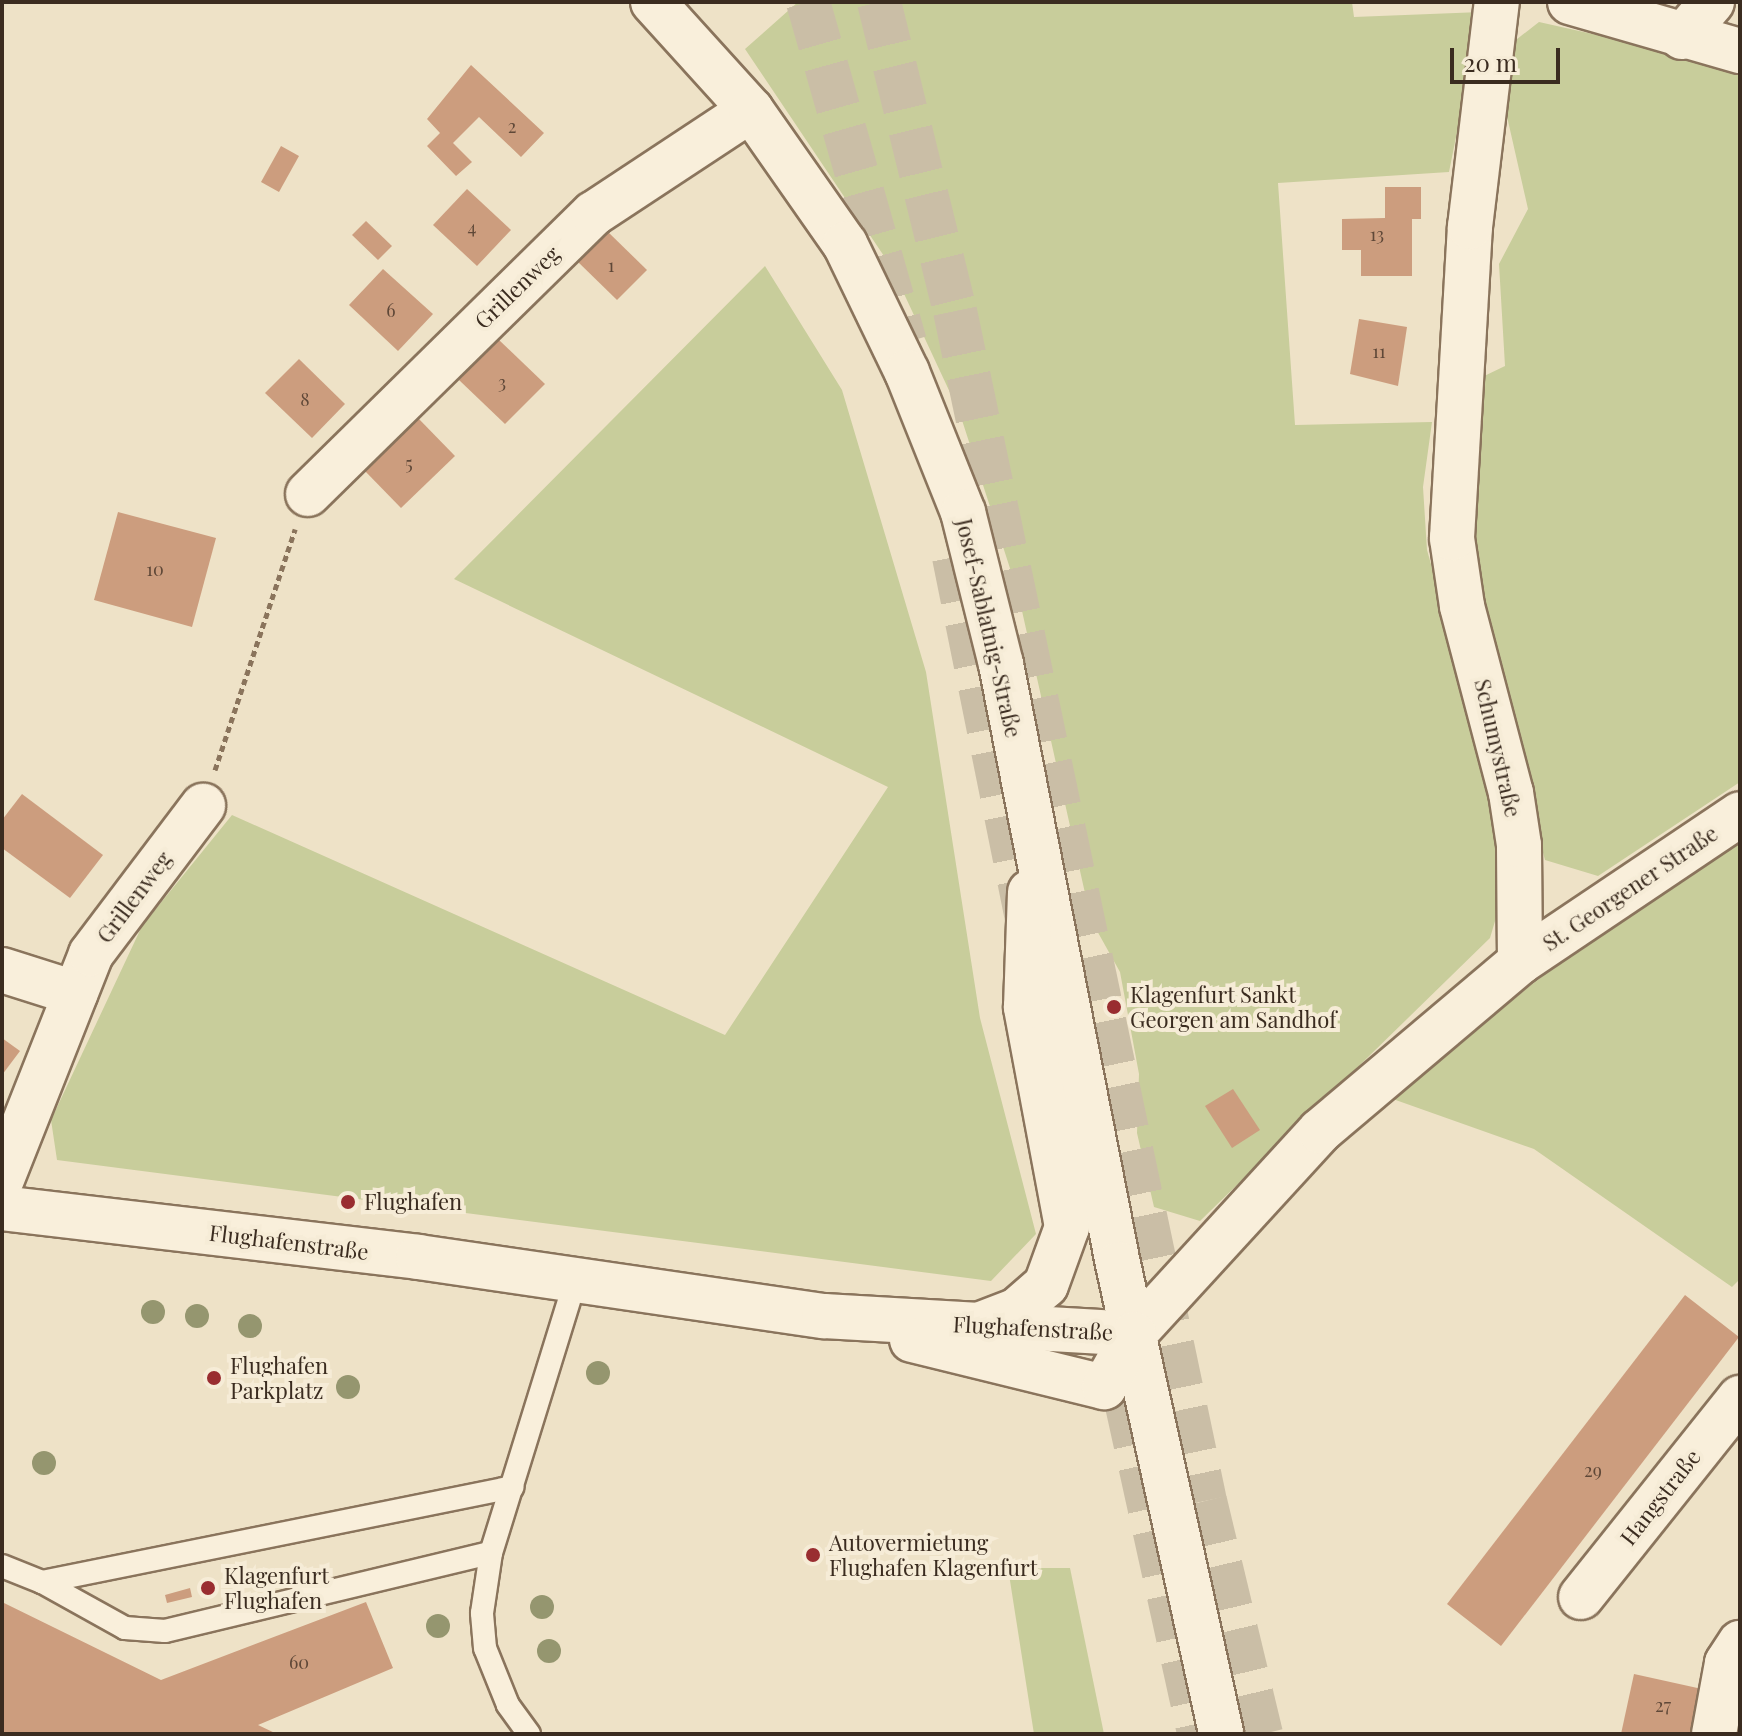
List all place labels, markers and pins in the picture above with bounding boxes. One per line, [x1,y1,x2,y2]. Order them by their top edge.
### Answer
place label: Klagenfurt Sankt Georgen am Sandhof [1130,981,1337,1032]
marker: Klagenfurt Sankt Georgen am Sandhof [1105,998,1123,1016]
place label: Flughafen [364,1189,462,1215]
marker: Flughafen [339,1193,357,1211]
place label: Flughafen Parkplatz [230,1352,328,1404]
marker: Flughafen Parkplatz [205,1369,223,1387]
place label: Autovermietung Flughafen Klagenfurt [829,1529,1038,1580]
marker: Autovermietung Flughafen Klagenfurt [804,1546,822,1564]
place label: Klagenfurt Flughafen [224,1562,329,1614]
marker: Klagenfurt Flughafen [199,1579,217,1597]

